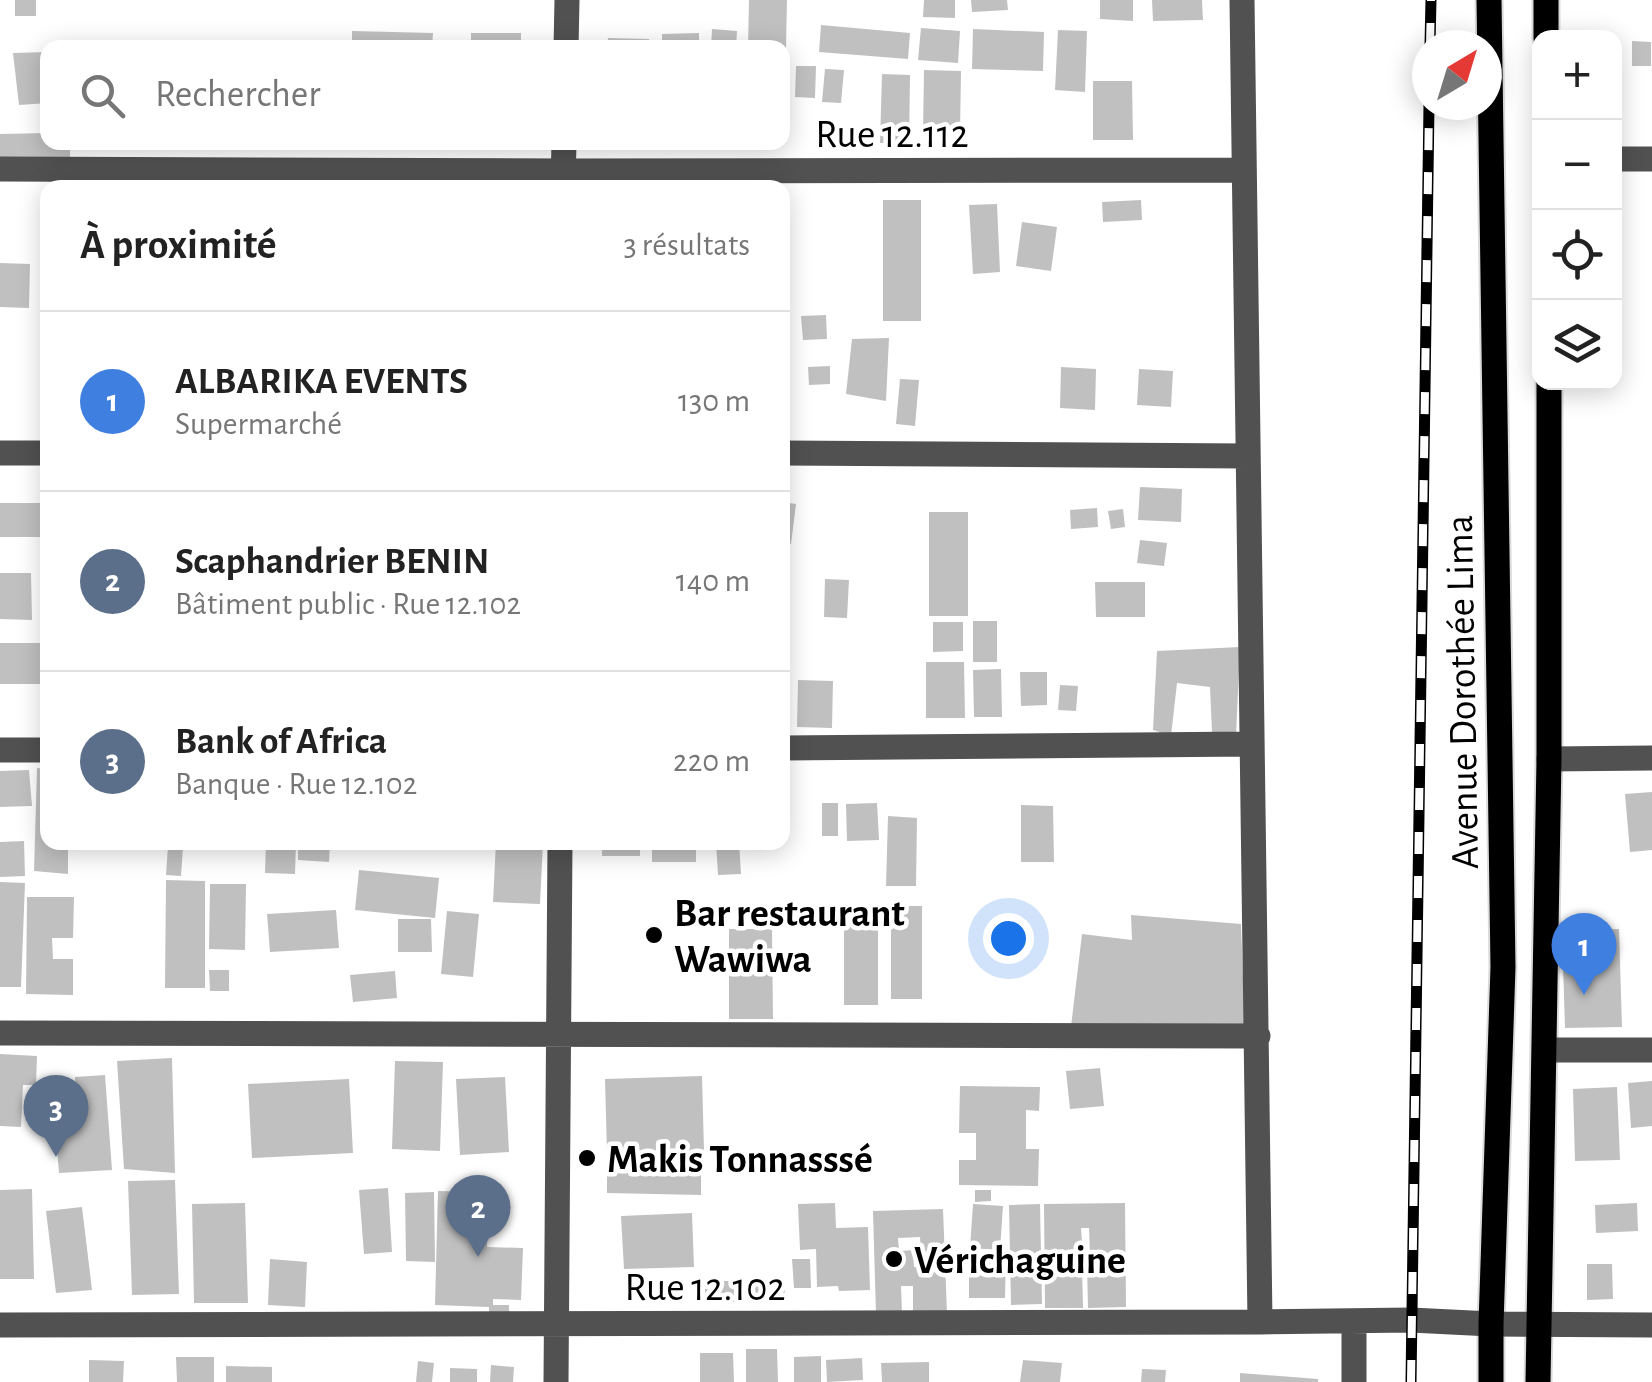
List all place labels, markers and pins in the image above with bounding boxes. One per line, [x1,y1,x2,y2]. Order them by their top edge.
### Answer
place label: Bar restaurant Wawiwa [674,894,905,980]
pin: 1 [1552,912,1616,995]
marker: Bar restaurant Wawiwa [643,924,665,946]
pin: 3 [23,1074,88,1157]
place label: Makis Tonnasssé [607,1140,873,1180]
marker: Makis Tonnasssé [576,1147,598,1169]
pin: 2 [446,1174,510,1257]
place label: Vérichaguine [914,1241,1126,1281]
marker: Vérichaguine [883,1248,905,1270]

